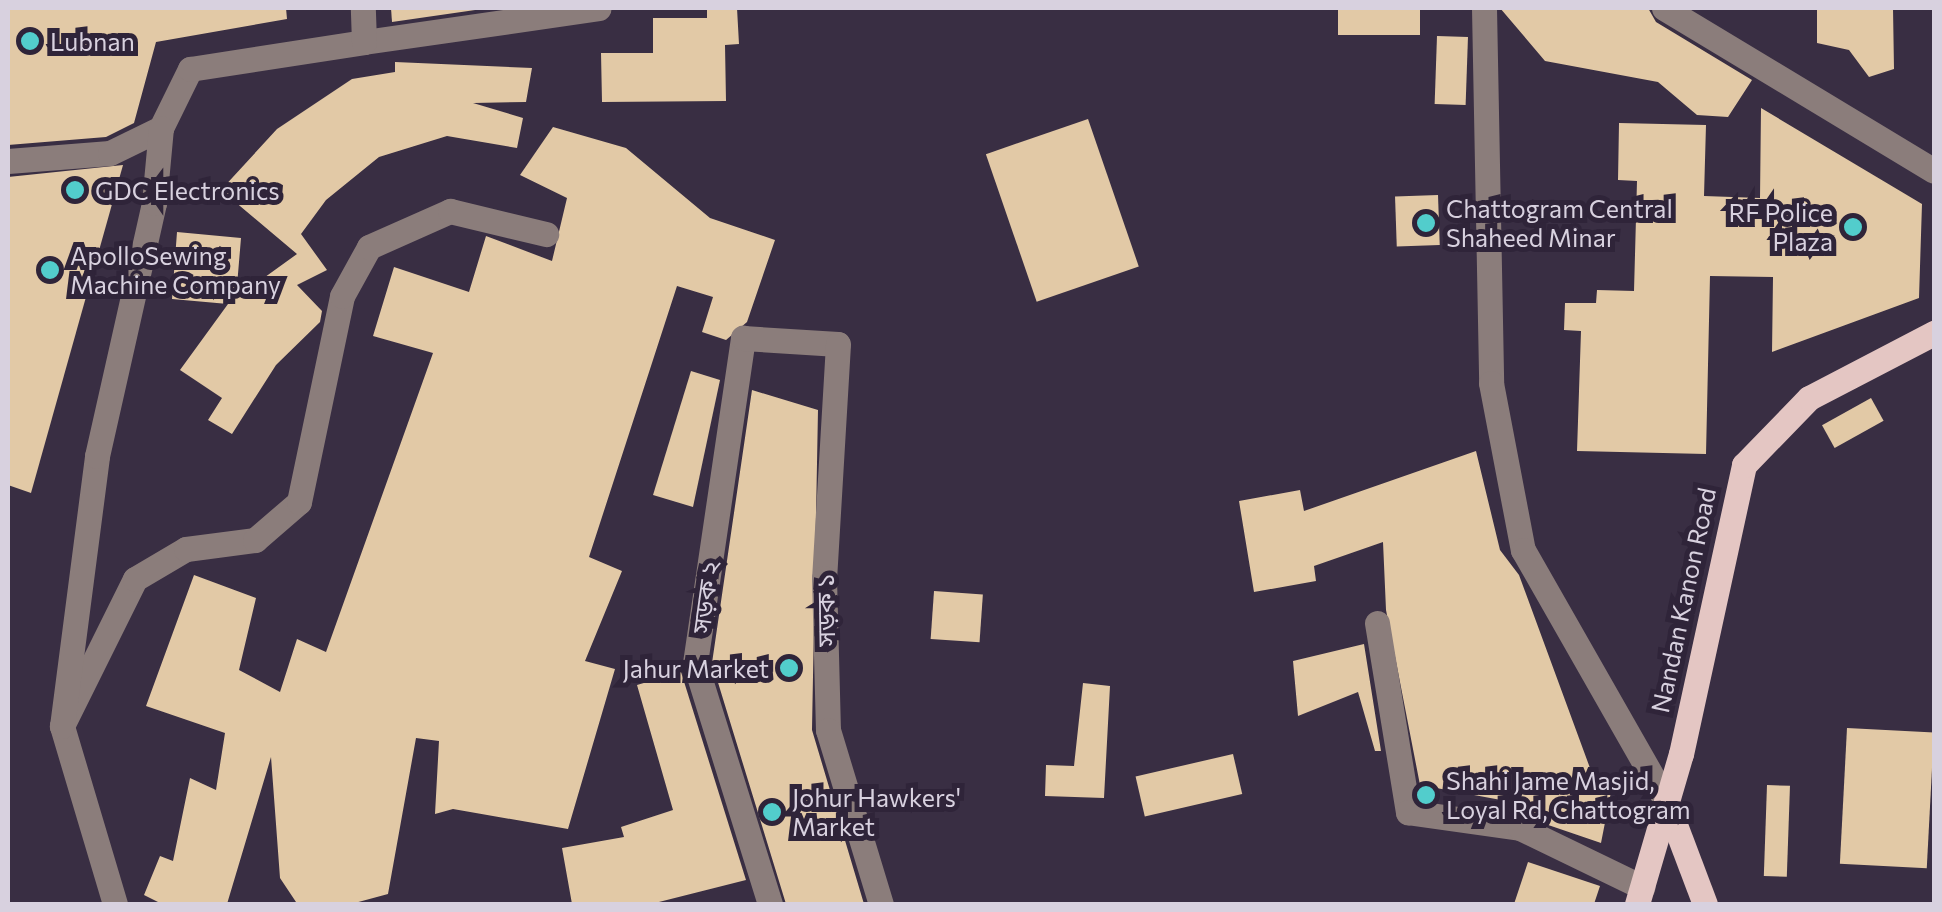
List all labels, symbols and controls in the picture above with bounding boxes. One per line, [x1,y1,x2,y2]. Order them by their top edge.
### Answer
place label: Lubnan [50,26,135,56]
marker: Lubnan [19,30,41,52]
place label: GDC Electronics [95,175,280,205]
marker: GDC Electronics [64,179,86,201]
place label: Chattogram Central Shaheed Minar [1446,194,1673,253]
place label: RF Police Plaza [1729,198,1833,257]
marker: Chattogram Central Shaheed Minar [1415,212,1437,234]
marker: RF Police Plaza [1842,216,1864,238]
place label: ApolloSewing Machine Company [70,241,281,300]
marker: ApolloSewing Machine Company [39,259,61,281]
street label: Nandan Kanon Road [1644,485,1722,715]
street label: সড়ক ২ [685,559,725,635]
street label: সড়ক ১ [809,573,841,647]
place label: Jahur Market [623,653,769,683]
marker: Jahur Market [778,657,800,679]
place label: Shahi Jame Masjid, Loyal Rd, Chattogram [1446,766,1691,825]
place label: Johur Hawkers' Market [792,783,961,842]
marker: Shahi Jame Masjid, Loyal Rd, Chattogram [1415,784,1437,806]
marker: Johur Hawkers' Market [761,801,783,823]

